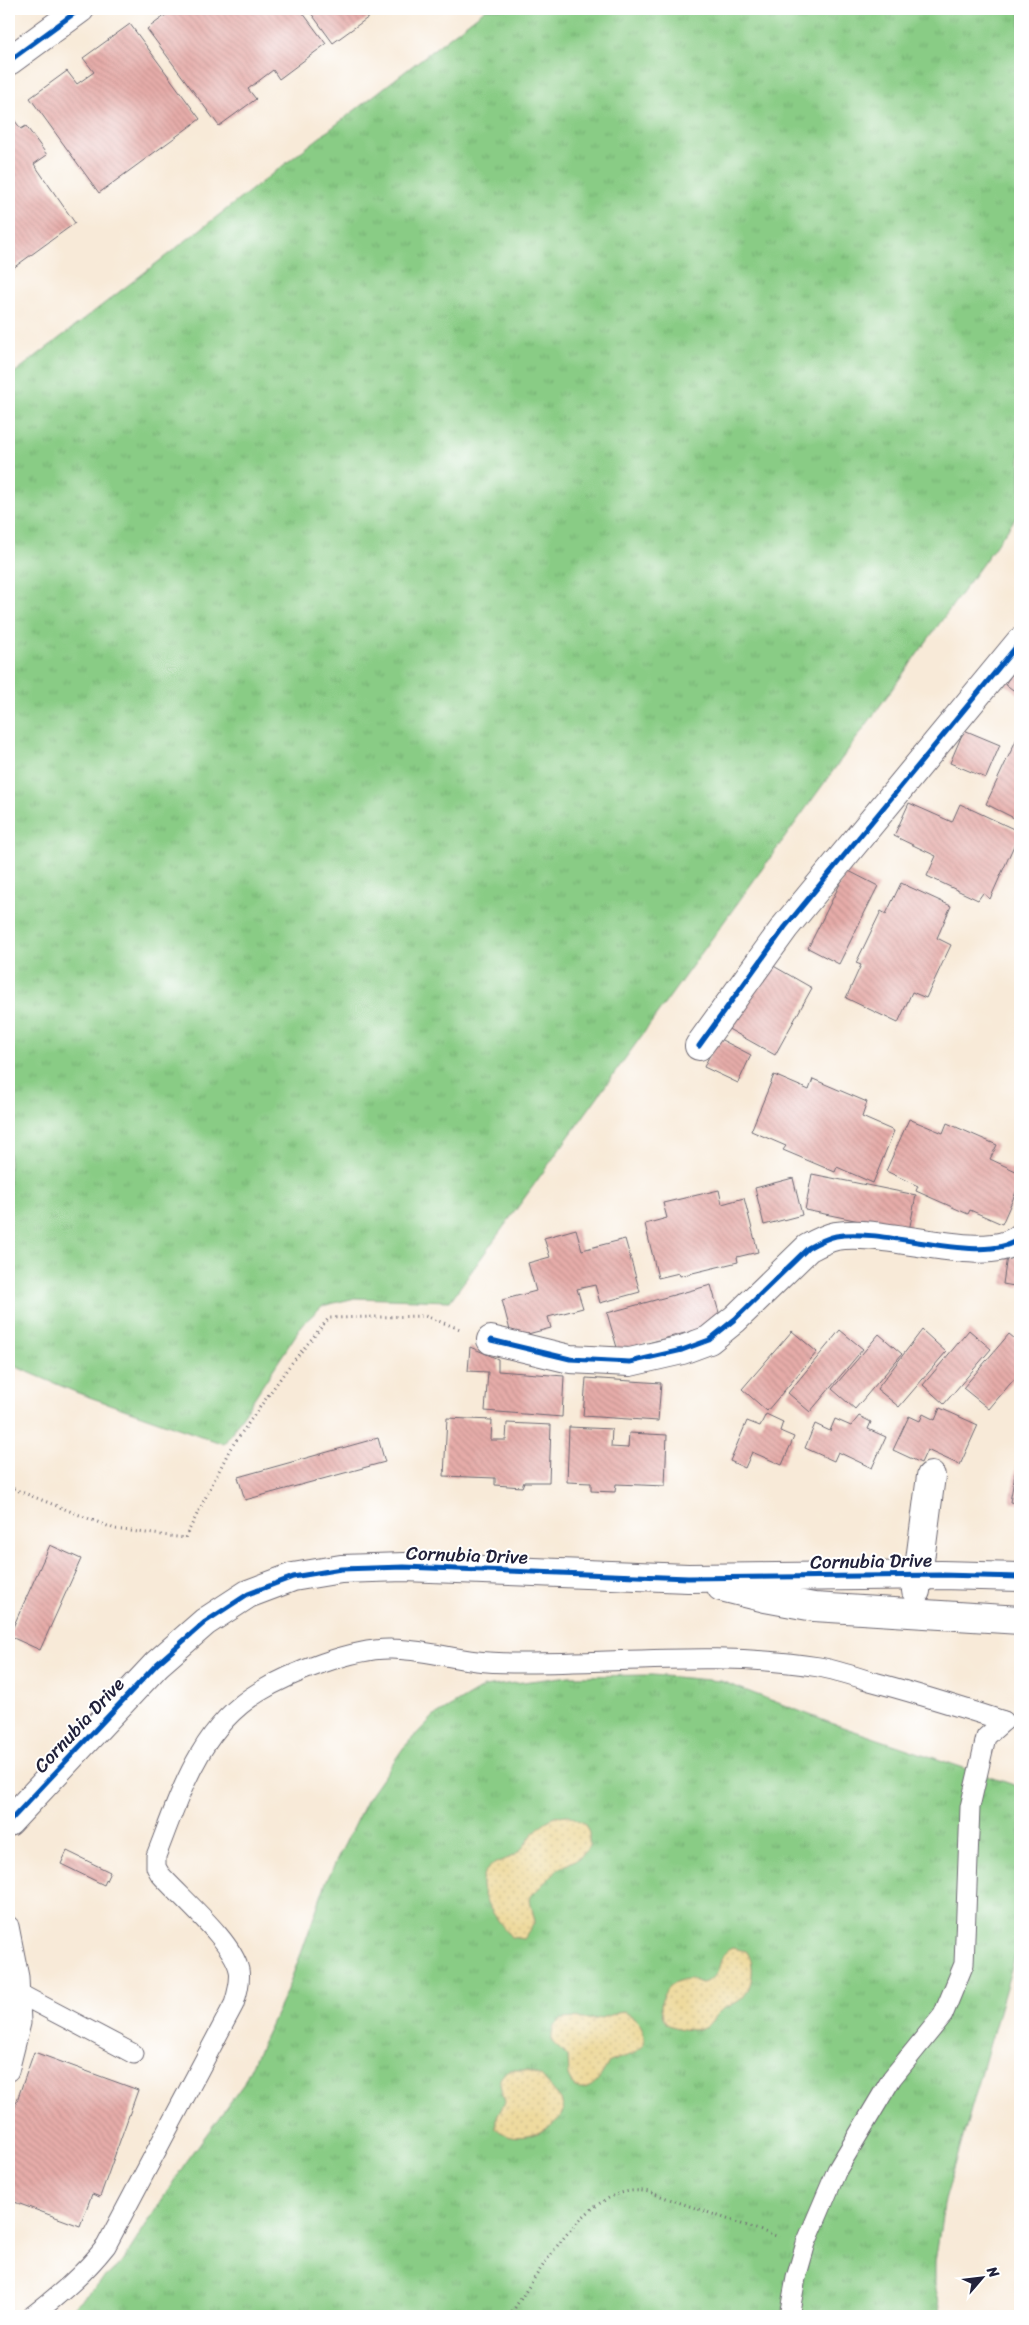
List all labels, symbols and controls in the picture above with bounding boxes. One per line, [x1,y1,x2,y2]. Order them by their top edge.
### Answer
street label: Cornubia Drive [405,1536,529,1574]
street label: Cornubia Drive [810,1543,932,1579]
street label: Cornubia Drive [25,1669,133,1781]
north arrow [956,2252,1006,2302]
text: N [979,2261,1006,2283]

